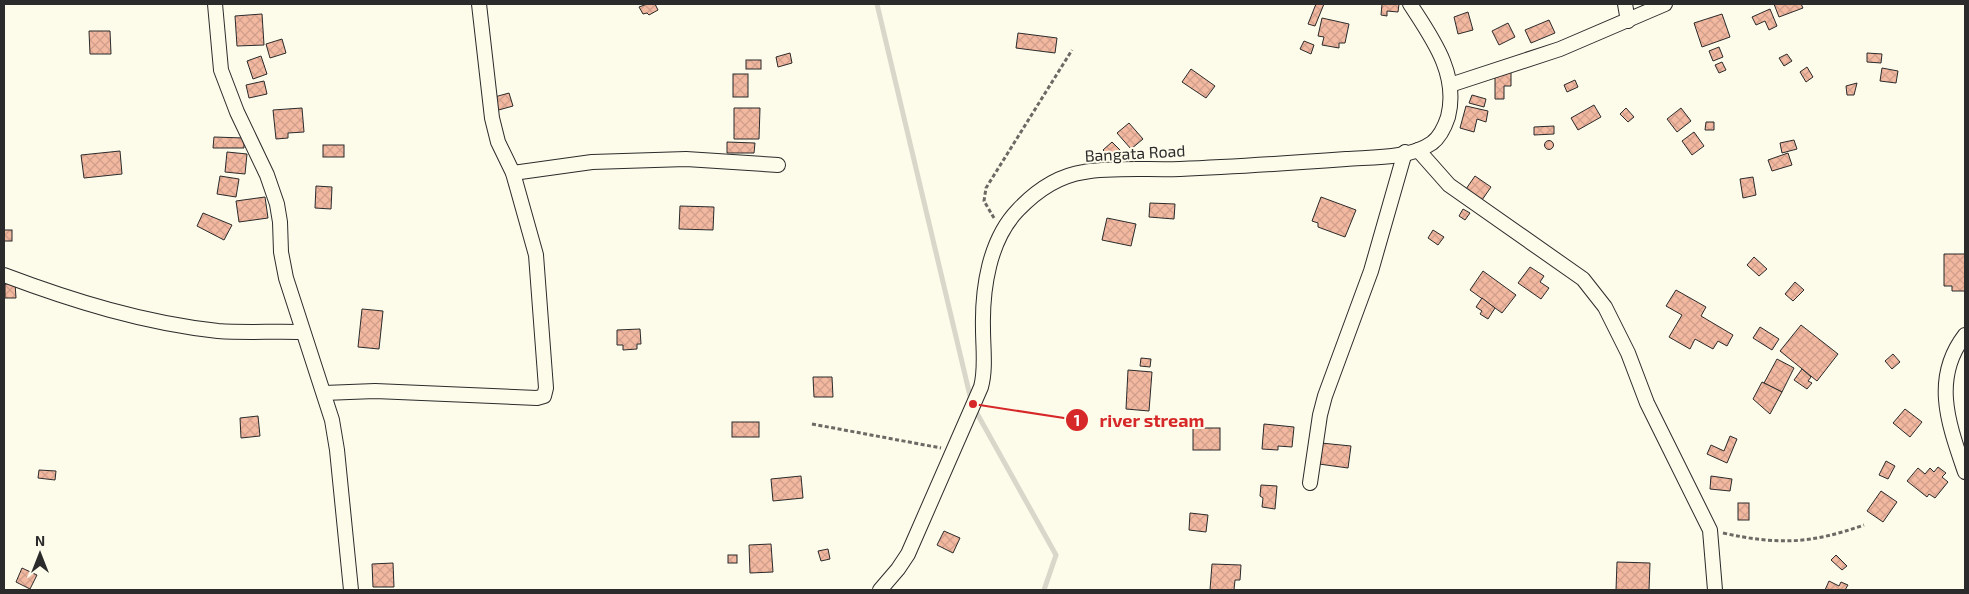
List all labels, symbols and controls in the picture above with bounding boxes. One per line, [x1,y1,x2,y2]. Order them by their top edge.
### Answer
street label: Bangata Road [1084,140,1186,165]
callout: river stream [1064,404,1214,437]
text: river stream [1100,409,1204,431]
text: 1 [1074,411,1080,429]
north arrow [15,529,65,579]
text: N [35,532,45,549]

